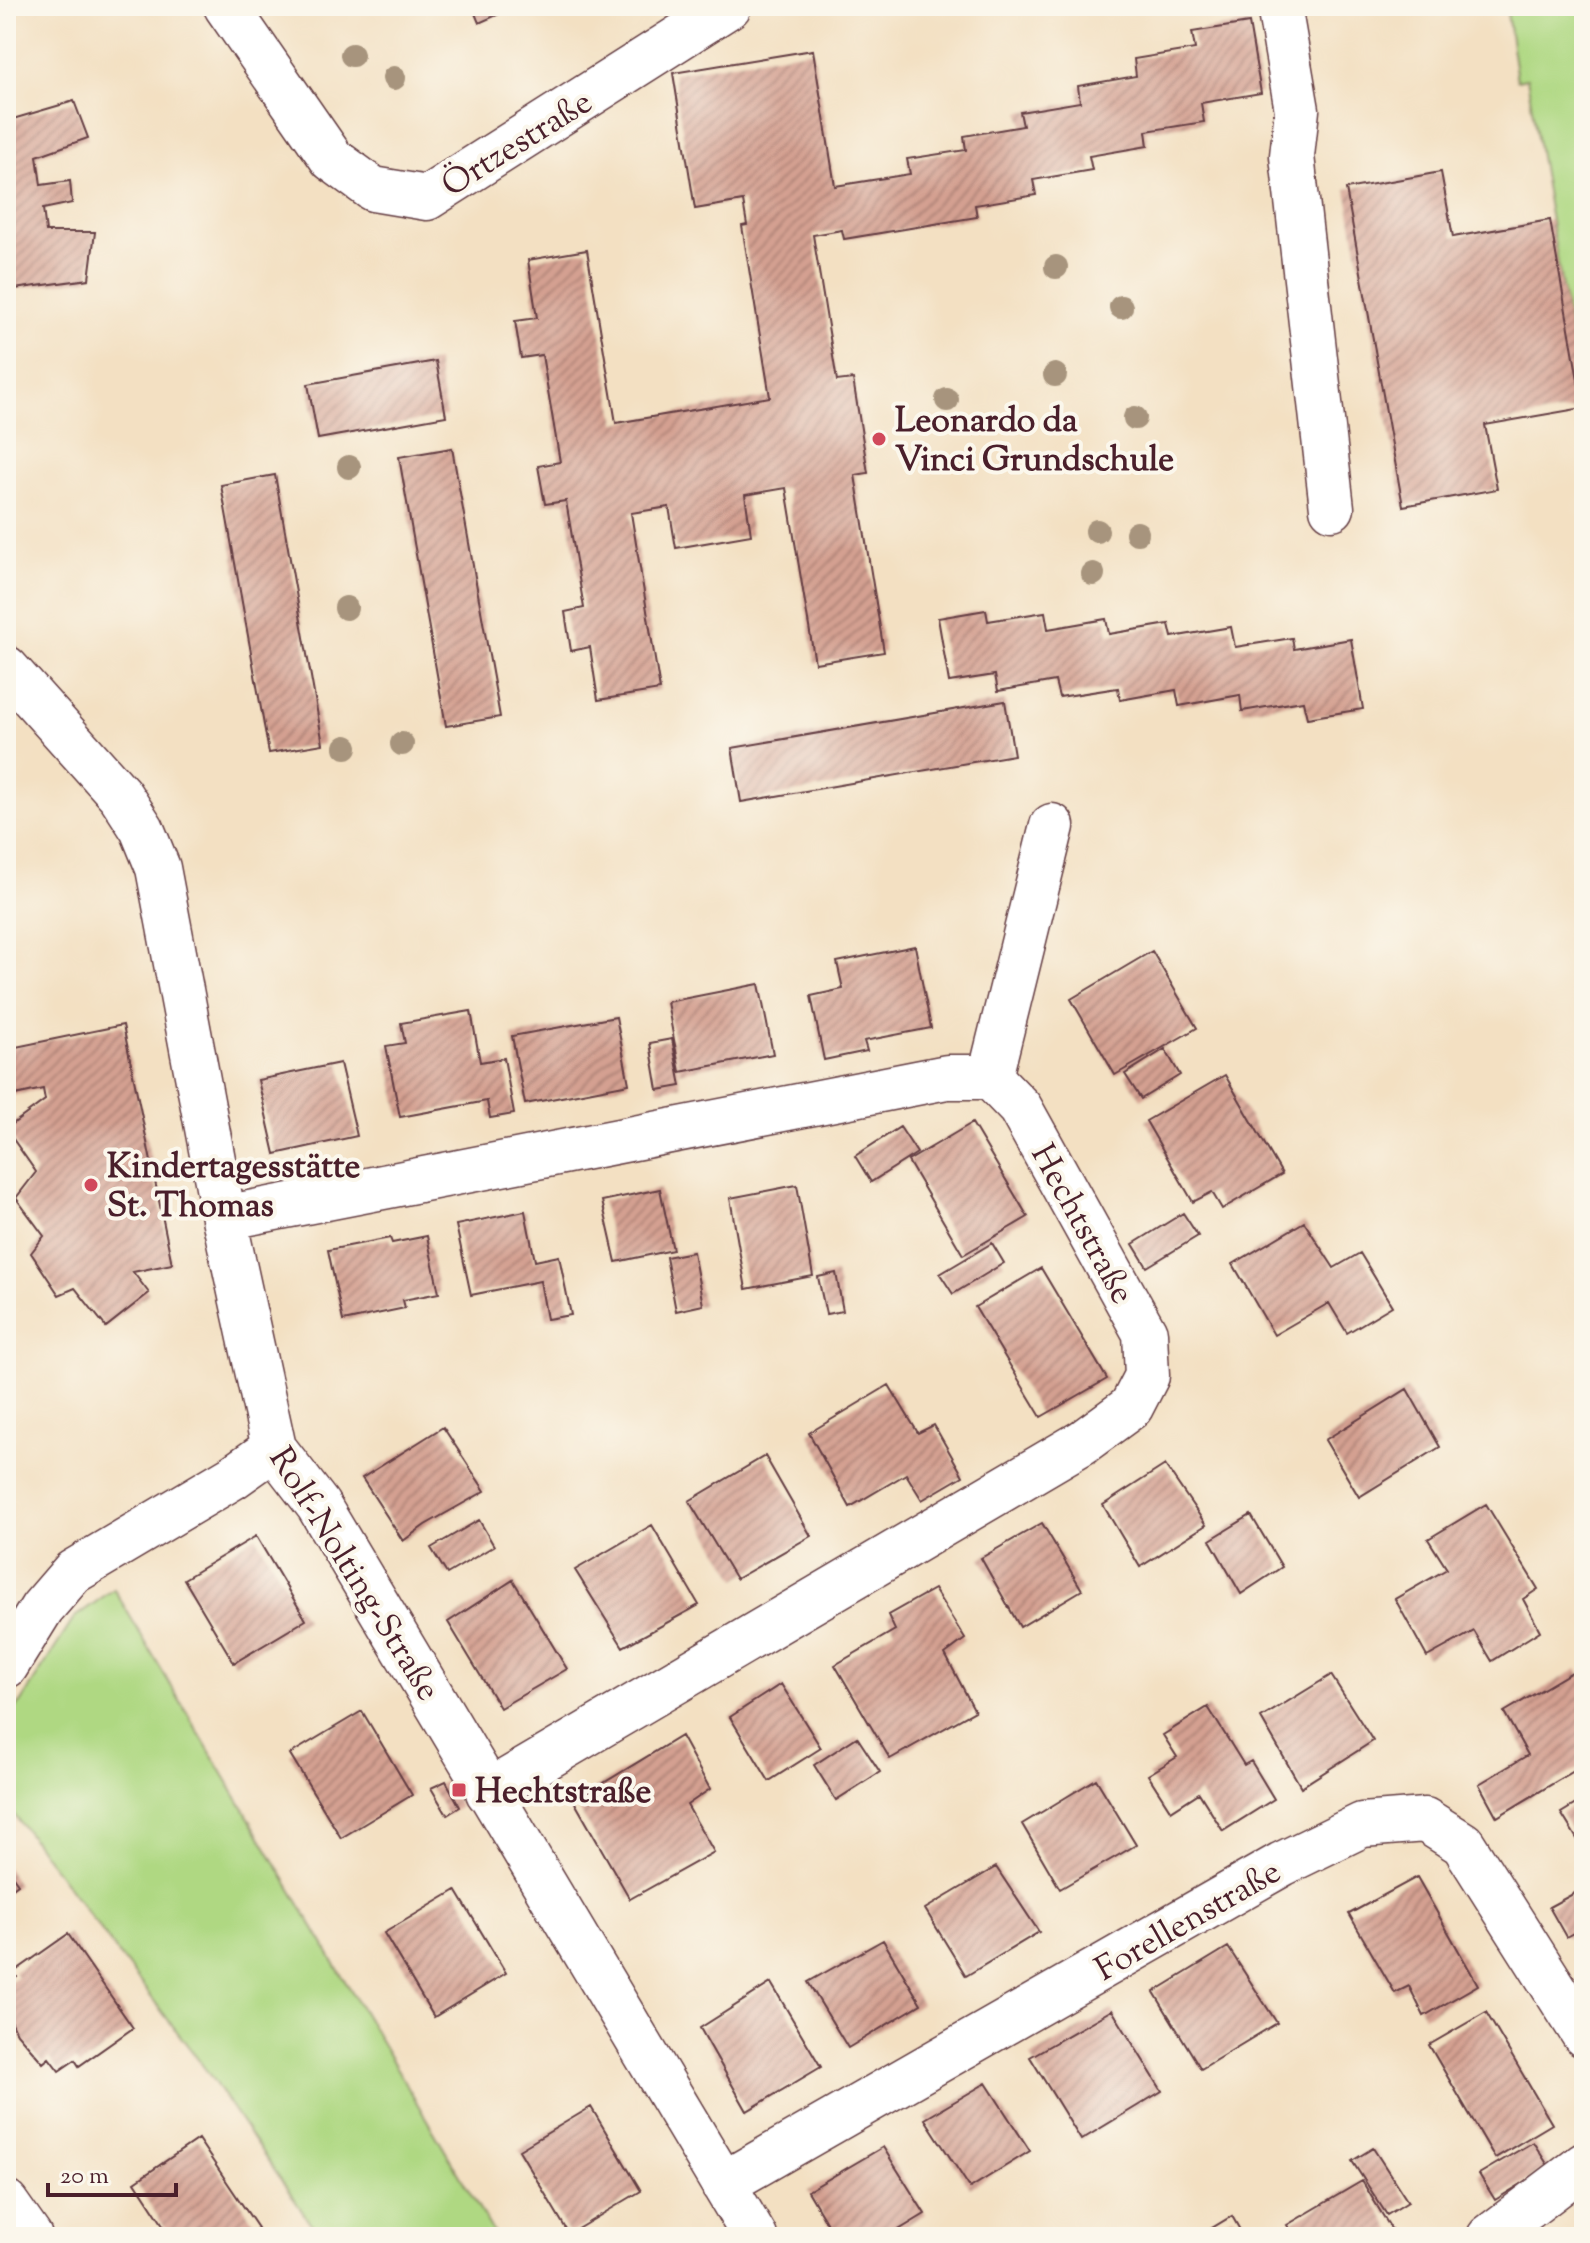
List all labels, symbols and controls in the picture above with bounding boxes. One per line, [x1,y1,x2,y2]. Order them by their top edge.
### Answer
street label: Örtzestraße [433,79,603,211]
place label: Leonardo da Vinci Grundschule [895,398,1174,486]
marker: Leonardo da Vinci Grundschule [870,430,888,448]
street label: Hechtstraße [1017,1136,1145,1314]
place label: Kindertagesstätte St. Thomas [107,1144,361,1232]
marker: Kindertagesstätte St. Thomas [82,1176,100,1194]
street label: Rolf-Nolting-Straße [255,1439,451,1711]
place label: Hechtstraße [475,1769,652,1818]
marker: Hechtstraße [450,1781,468,1799]
street label: Forellenstraße [1087,1849,1291,1995]
scale bar [48,2147,176,2197]
text: 20 m [60,2160,109,2194]

